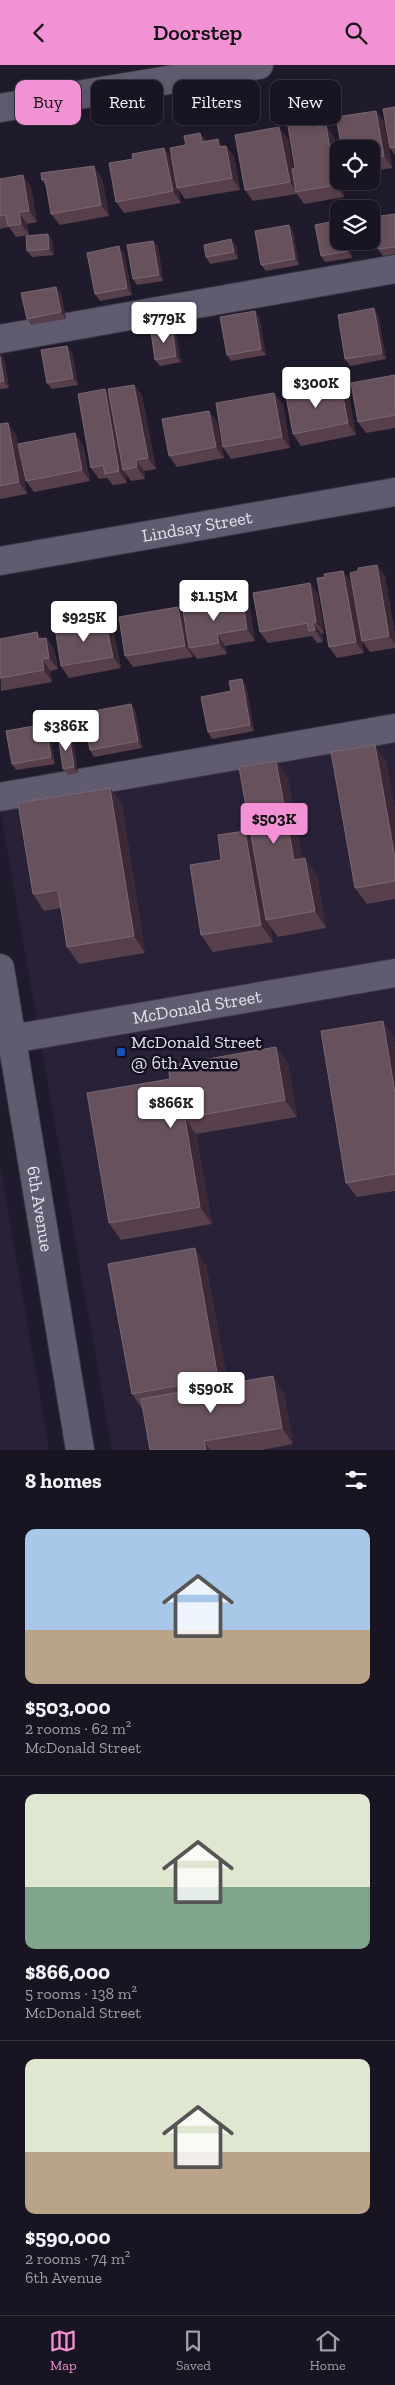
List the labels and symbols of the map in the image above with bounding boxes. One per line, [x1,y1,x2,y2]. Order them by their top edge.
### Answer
pin: $779K [129,301,199,344]
pin: $300K [281,367,351,409]
street label: Lindsay Street [140,506,254,547]
pin: $1.15M [173,579,255,622]
pin: $925K [49,601,119,643]
pin: $386K [31,709,101,752]
pin: $503K [239,803,309,845]
street label: McDonald Street [131,985,264,1029]
place label: McDonald Street @ 6th Avenue [131,1031,262,1074]
marker: McDonald Street @ 6th Avenue [115,1046,127,1058]
pin: $866K [136,1087,206,1129]
street label: 6th Avenue [22,1164,58,1253]
pin: $590K [176,1371,246,1414]

